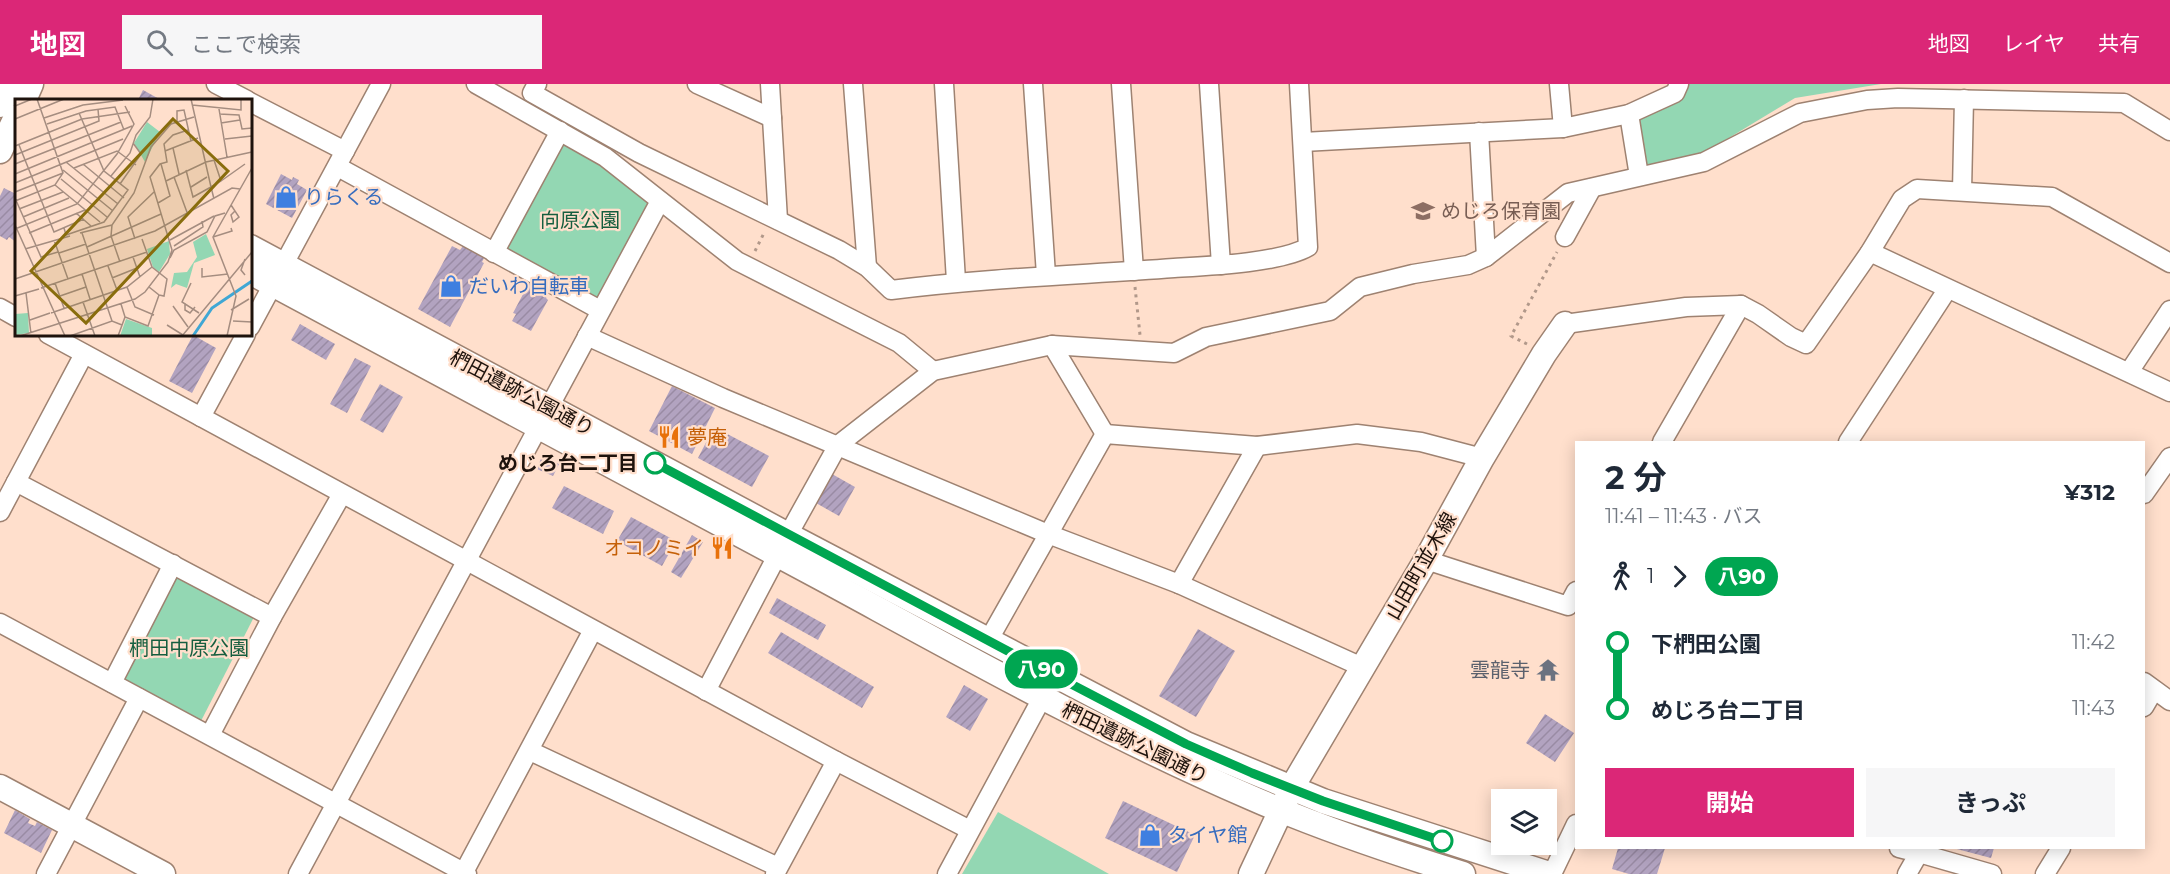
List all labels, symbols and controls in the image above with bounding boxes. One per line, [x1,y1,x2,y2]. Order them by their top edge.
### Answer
search box [122,15,542,69]
icon: search [143,26,176,59]
text: 地図 [30,27,86,61]
text: ここで検索 [191,31,301,58]
text: 地図 [1928,31,1970,56]
text: レイヤ [2003,31,2065,56]
text: 共有 [2098,31,2140,56]
inset map [15,99,252,336]
shop icon: りらくる [273,184,299,210]
place label: りらくる [304,185,384,209]
school or university icon: めじろ保育園 [1410,198,1436,224]
place label: めじろ保育園 [1441,199,1561,223]
park label: 向原公園 [540,208,620,232]
shop icon: だいわ自転車 [438,273,464,299]
place label: だいわ自転車 [469,274,589,298]
street label: 椚田遺跡公園通り [446,345,598,441]
restaurant icon: 夢庵 [656,424,682,450]
place label: 夢庵 [687,425,727,449]
place label: めじろ台二丁目 [498,451,638,475]
marker: めじろ台二丁目 [644,452,666,474]
text: 2 分 [1605,457,1667,497]
text: ¥312 [2064,479,2115,506]
text: 11:41 – 11:43 · バス [1605,504,1763,528]
street label: 山田町並木線 [1381,508,1461,624]
restaurant icon: オコノミイ [709,535,735,561]
place label: オコノミイ [604,536,704,560]
icon: walk [1605,560,1638,593]
icon: forward [1663,560,1696,593]
text: 1 [1647,564,1654,588]
text: 八90 [1717,564,1766,589]
text: 11:42 [2072,630,2115,654]
text: 下椚田公園 [1651,631,1761,658]
park label: 椚田中原公園 [129,636,249,660]
line badge: 八90 [1006,650,1076,688]
text: 八90 [1017,657,1065,682]
temple icon: 雲龍寺 [1535,657,1561,683]
place label: 雲龍寺 [1470,658,1530,682]
text: 11:43 [2072,696,2115,720]
street label: 椚田遺跡公園通り [1058,697,1212,789]
text: めじろ台二丁目 [1651,697,1805,724]
button: 開始 [1605,768,1854,837]
button: きっぷ [1866,768,2115,837]
map controls [1491,789,1557,855]
button: layers [1491,789,1557,855]
shop icon: タイヤ館 [1137,822,1163,848]
place label: タイヤ館 [1168,823,1247,847]
unlabelled marker [1431,830,1453,852]

